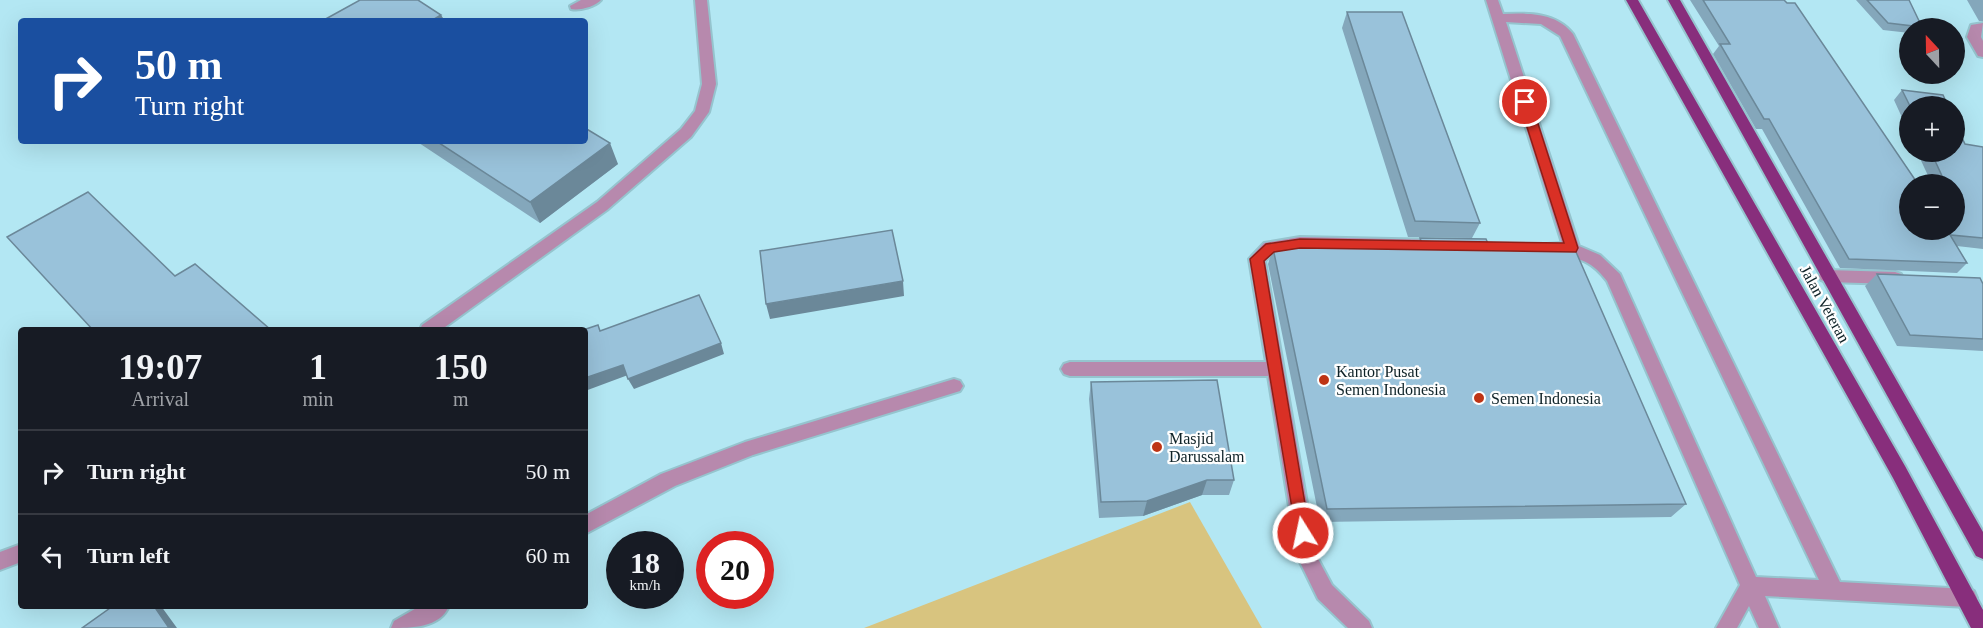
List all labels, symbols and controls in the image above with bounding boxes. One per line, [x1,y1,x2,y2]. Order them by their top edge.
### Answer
north arrow [1899,18,1965,84]
map controls [1899,18,1965,240]
icon: right [36,42,114,120]
text: 50 m [135,42,223,88]
pin [1499,76,1550,127]
icon: arrive [1508,85,1541,118]
text: Turn right [135,91,244,121]
button: + [1899,96,1965,162]
button: − [1899,174,1965,240]
street label: Jalan Veteran [1797,263,1853,345]
text: 19:07 [118,347,202,387]
text: 1 [309,347,327,387]
text: 150 [434,347,488,387]
place label: Kantor Pusat Semen Indonesia [1336,363,1446,398]
marker: Kantor Pusat Semen Indonesia [1317,373,1331,387]
text: Arrival [131,388,189,410]
text: min [302,388,334,410]
text: m [453,388,469,410]
place label: Semen Indonesia [1491,390,1601,407]
marker: Semen Indonesia [1472,391,1486,405]
place label: Masjid Darussalam [1169,430,1245,465]
marker: Masjid Darussalam [1150,440,1164,454]
icon: right [36,456,69,489]
text: Turn right [87,459,186,484]
text: 50 m [525,459,570,484]
position arrow [1271,501,1335,565]
speed limit sign: 20 [696,531,774,609]
icon: left [36,540,69,573]
text: Turn left [87,543,170,568]
text: 60 m [525,543,570,568]
text: 18 [630,546,660,579]
text: km/h [630,577,660,593]

